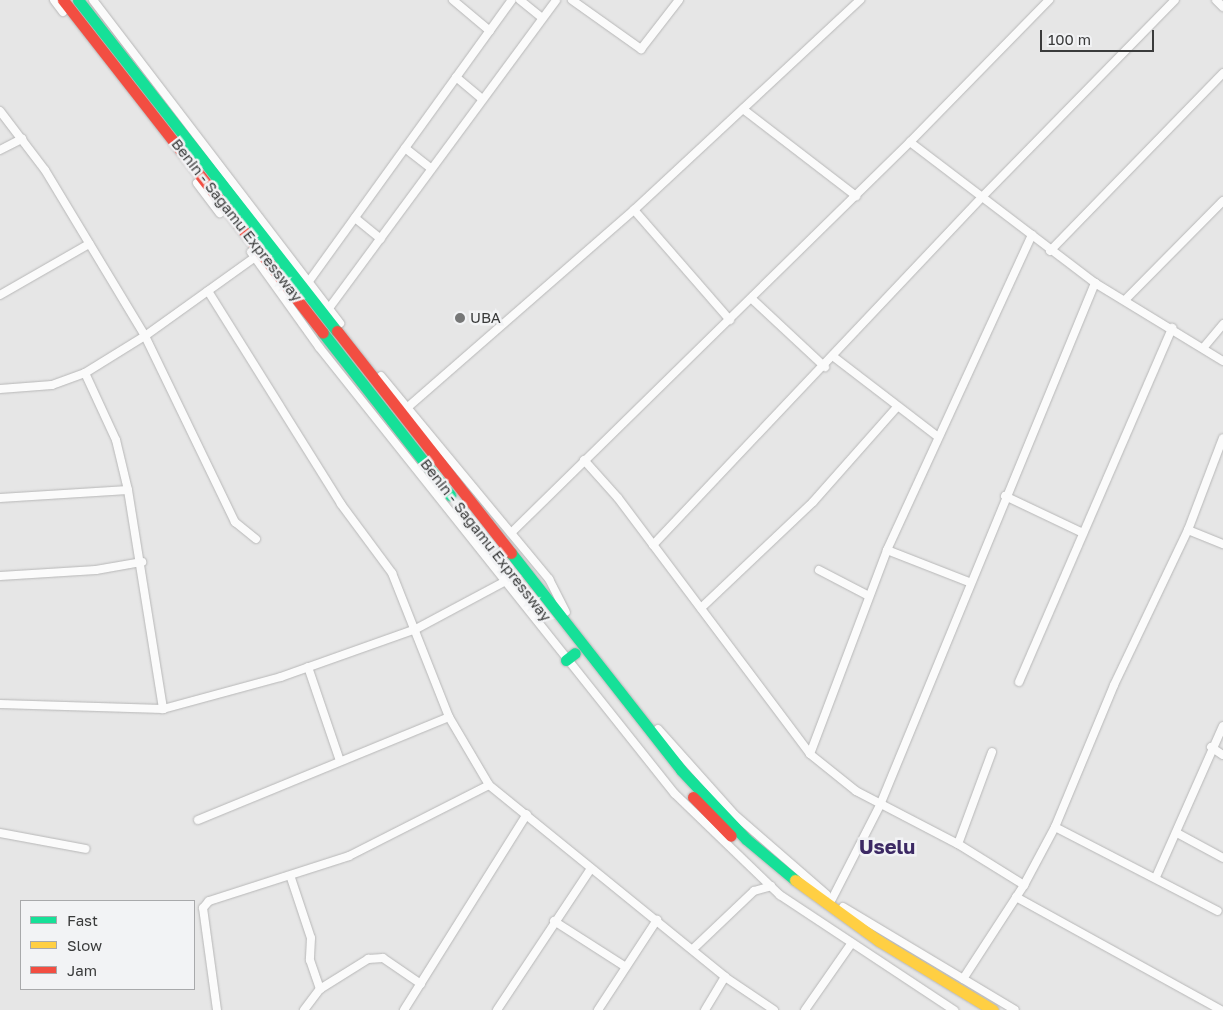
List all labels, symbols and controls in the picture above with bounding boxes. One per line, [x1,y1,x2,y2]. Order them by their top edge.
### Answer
scale bar [1043,20,1157,52]
text: 100 m [1048,30,1091,48]
street label: Benin - Sagamu Expressway [168,135,306,305]
place label: UBA [470,309,501,327]
marker: UBA [454,312,466,324]
street label: Benin - Sagamu Expressway [417,455,555,625]
district label: Uselu [859,834,915,858]
legend [20,900,195,990]
text: Fast [67,911,98,929]
text: Slow [67,936,102,954]
text: Jam [67,961,97,979]

